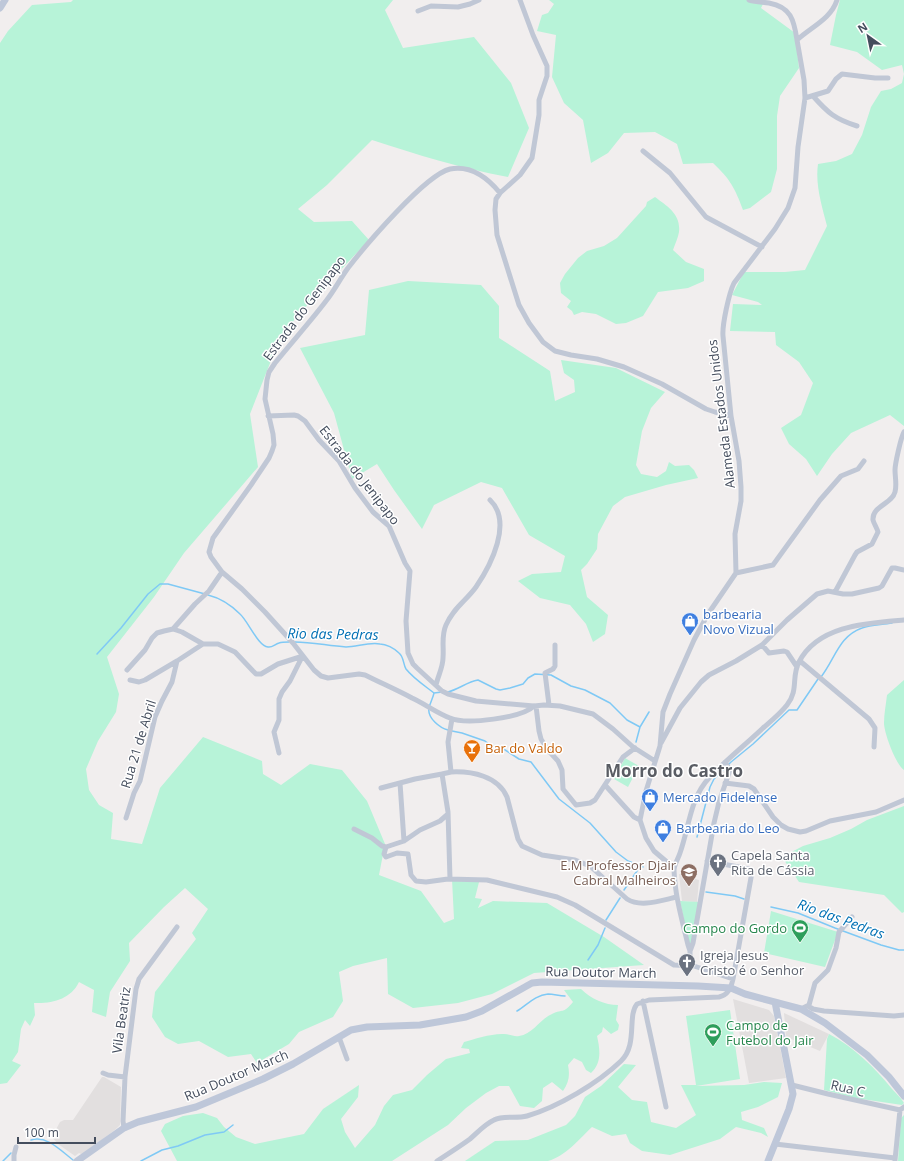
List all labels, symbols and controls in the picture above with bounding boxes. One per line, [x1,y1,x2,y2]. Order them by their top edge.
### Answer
north arrow [848,16,888,56]
text: N [854,18,870,36]
street label: Estrada do Genipapo [259,252,350,364]
street label: Alameda Estados Unidos [703,338,739,490]
street label: Estrada do Jenipapo [316,422,405,528]
place label: barbearia Novo Vizual [703,605,774,638]
shop icon: barbearia Novo Vizual [680,611,700,636]
water label: Rio das Pedras [287,623,379,644]
street label: Rua 21 de Abril [116,698,160,790]
bar icon: Bar do Valdo [462,738,482,763]
place label: Bar do Valdo [485,739,563,757]
district label: Morro do Castro [605,759,743,782]
shop icon: Mercado Fidelense [640,787,660,812]
place label: Mercado Fidelense [663,788,777,806]
shop icon: Barbearia do Leo [653,818,673,843]
place label: Barbearia do Leo [676,819,780,837]
place label: Capela Santa Rita de Cássia [731,846,814,879]
church icon: Capela Santa Rita de Cássia [708,852,728,877]
place label: E.M Professor Djair Cabral Malheiros [560,856,677,889]
school or university icon: E.M Professor Djair Cabral Malheiros [679,862,699,887]
water label: Rio das Pedras [795,894,887,943]
sports icon: Campo do Gordo [790,918,810,943]
place label: Campo do Gordo [683,919,787,937]
place label: Igreja Jesus Cristo é o Senhor [700,946,805,979]
church icon: Igreja Jesus Cristo é o Senhor [677,952,697,977]
street label: Rua Doutor March [545,962,657,982]
street label: Vila Beatriz [107,985,135,1055]
place label: Campo de Futebol do Jair [726,1016,814,1049]
sports icon: Campo de Futebol do Jair [703,1022,723,1047]
street label: Rua Doutor March [181,1045,291,1105]
street label: Rua C [829,1075,867,1101]
scale bar [18,1119,95,1145]
text: 100 m [24,1124,59,1141]

